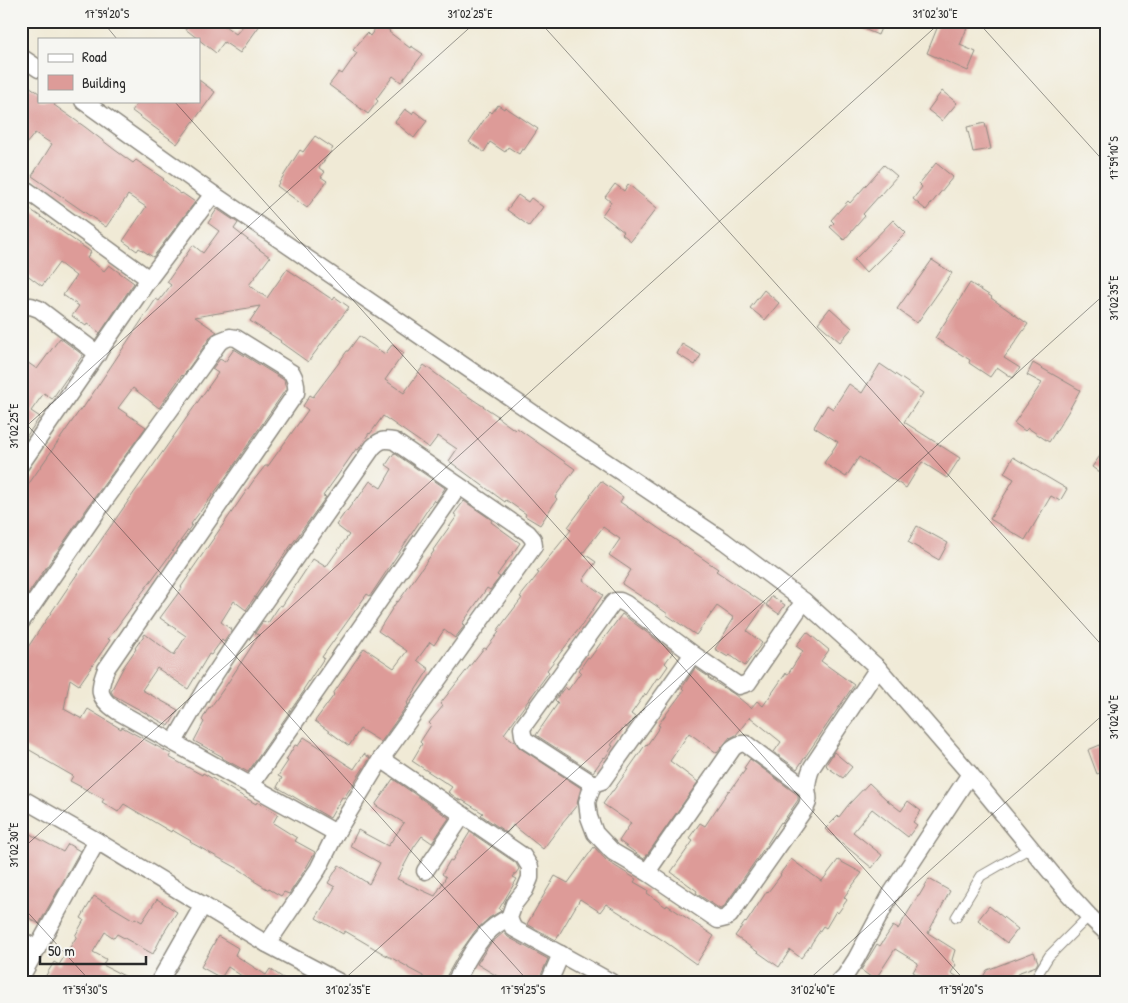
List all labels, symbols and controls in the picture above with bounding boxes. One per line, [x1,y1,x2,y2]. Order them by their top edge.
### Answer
text: 17°59'20"S [85,5,130,22]
text: 31°02'25"E [447,5,493,22]
text: 31°02'30"E [912,5,958,22]
legend [38,38,200,102]
text: Road [82,46,107,67]
text: Building [82,72,126,93]
text: 17°59'10"S [1105,136,1122,180]
text: 31°02'35"E [1105,275,1122,320]
text: 31°02'25"E [5,403,22,449]
text: 31°02'40"E [1105,694,1122,739]
text: 31°02'30"E [5,822,22,868]
scale bar [40,933,146,965]
text: 50 m [48,940,75,961]
text: 17°59'30"S [63,981,108,998]
text: 31°02'35"E [326,981,371,998]
text: 17°59'25"S [501,981,546,998]
text: 31°02'40"E [791,981,836,998]
text: 17°59'20"S [939,981,984,998]

